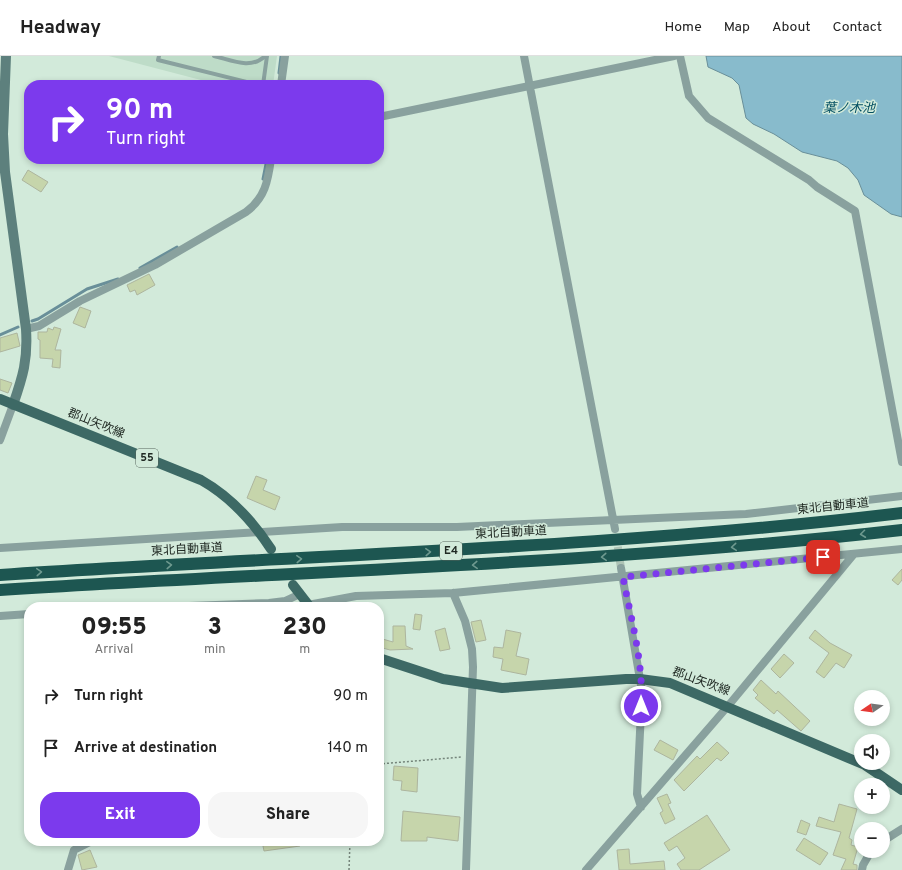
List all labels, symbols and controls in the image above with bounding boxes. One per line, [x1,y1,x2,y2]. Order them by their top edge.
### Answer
text: Headway [20,16,101,40]
text: Home [665,19,702,36]
text: Map [724,19,750,36]
text: About [772,19,811,36]
text: Contact [833,19,882,36]
text: 90 m [106,93,173,129]
icon: right [40,96,92,148]
water label: 葉ノ木池 [823,101,877,117]
text: Turn right [106,128,186,151]
street label: 郡山矢吹線 [65,405,127,443]
road number: 55 [136,449,158,467]
street label: 東北自動車道 [796,495,870,519]
street label: 東北自動車道 [475,523,547,543]
one-way arrow [860,529,866,538]
street label: 東北自動車道 [151,540,223,560]
pin [806,540,840,574]
road number: E4 [440,542,462,560]
one-way arrow [731,543,737,552]
icon: arrive [812,546,834,568]
one-way arrow [425,547,431,556]
one-way arrow [601,553,607,562]
one-way arrow [296,554,302,563]
one-way arrow [166,561,172,569]
one-way arrow [472,561,478,570]
one-way arrow [36,568,42,577]
text: 09:55 [81,613,147,643]
text: 3 [208,613,222,643]
text: 230 [282,613,327,643]
text: Arrival [95,642,133,658]
text: min [204,642,226,658]
text: m [299,642,310,658]
street label: 郡山矢吹線 [670,664,732,700]
icon: right [40,685,62,707]
position arrow [620,685,662,727]
text: Turn right [74,687,143,706]
text: 90 m [333,687,368,706]
north arrow [854,690,890,726]
map controls [854,690,890,858]
button: sound [854,734,890,770]
icon: arrive [40,737,62,759]
text: Arrive at destination [74,739,217,758]
text: 140 m [328,739,368,758]
button: + [854,778,890,814]
button: Exit [40,792,200,838]
button: Share [208,792,368,838]
button: − [854,822,890,858]

